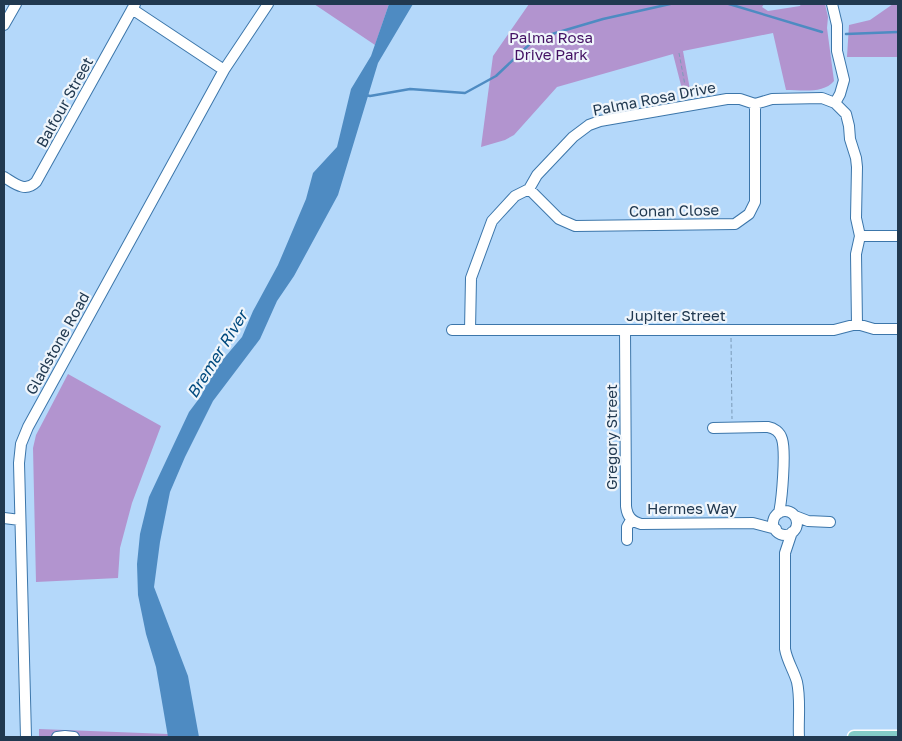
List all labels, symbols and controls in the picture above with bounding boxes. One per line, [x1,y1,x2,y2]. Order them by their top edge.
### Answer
park label: Palma Rosa Drive Park [509,28,593,63]
street label: Balfour Street [32,54,96,150]
street label: Palma Rosa Drive [591,77,717,119]
street label: Conan Close [629,200,720,220]
street label: Gladstone Road [21,289,93,397]
water label: Bremer River [182,304,253,401]
street label: Jupiter Street [626,306,726,324]
street label: Gregory Street [602,384,620,490]
street label: Hermes Way [647,499,738,517]

